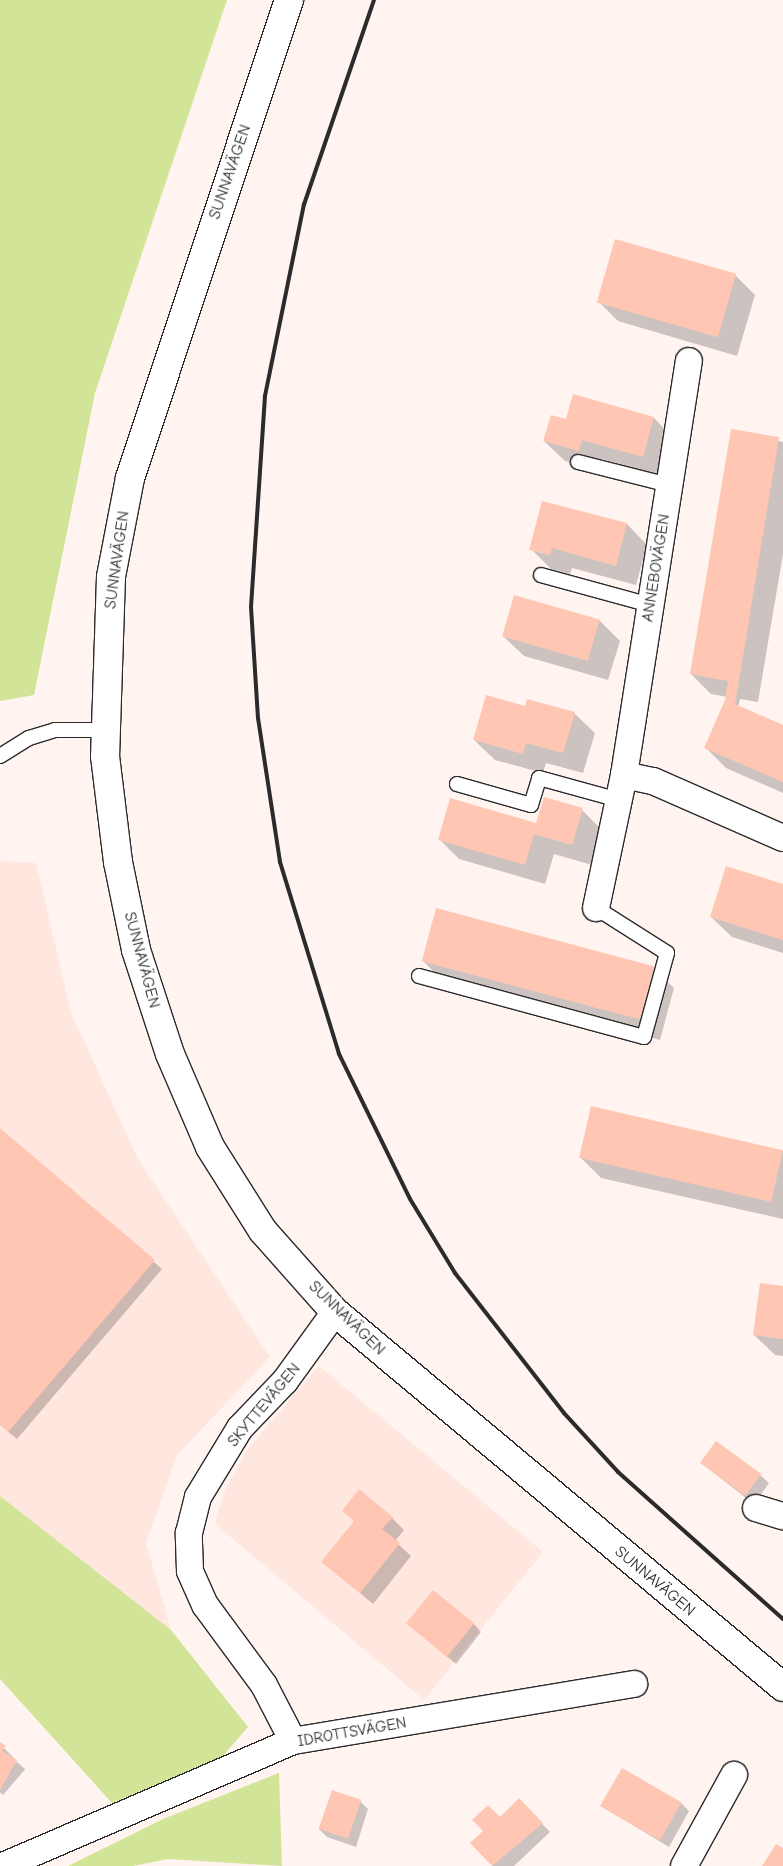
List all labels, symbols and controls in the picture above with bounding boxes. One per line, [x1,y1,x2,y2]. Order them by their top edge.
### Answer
street label: SUNNAVÄGEN [205,122,255,222]
street label: SUNNAVÄGEN [101,510,133,610]
street label: ANNEBOVÄGEN [638,513,674,623]
street label: SUNNAVÄGEN [120,910,164,1010]
street label: SUNNAVÄGEN [305,1277,389,1359]
street label: SKYTTEVÄGEN [224,1359,304,1451]
street label: SUNNAVÄGEN [611,1542,699,1620]
street label: IDROTTSVÄGEN [296,1713,408,1751]

